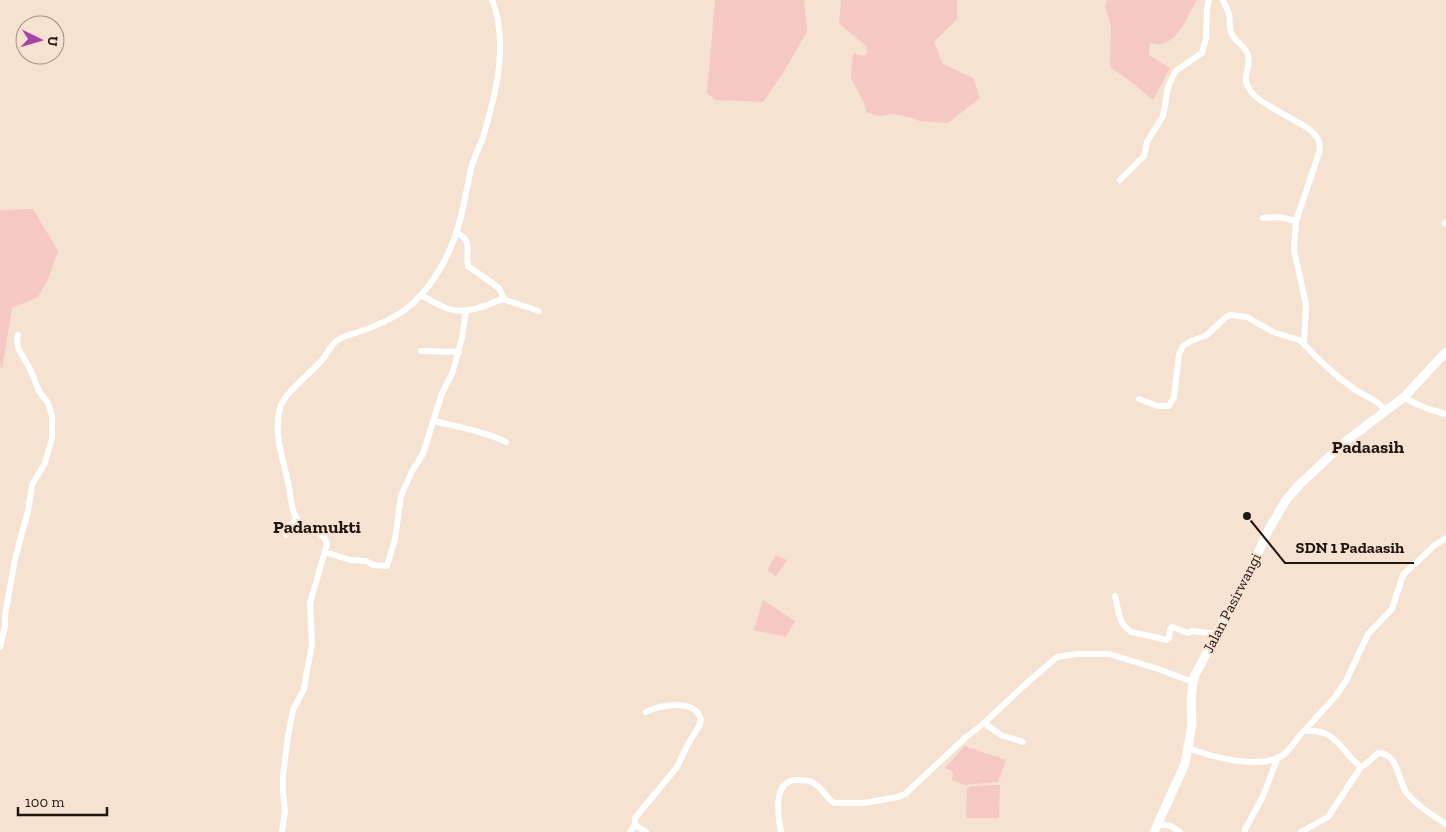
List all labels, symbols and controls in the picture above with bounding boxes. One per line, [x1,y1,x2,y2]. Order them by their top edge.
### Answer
north arrow [15,15,65,65]
text: U [44,35,61,47]
district label: Padaasih [1332,436,1405,458]
district label: Padamukti [273,516,362,538]
callout: SDN 1 Padaasih [1285,532,1414,563]
text: SDN 1 Padaasih [1296,538,1405,557]
street label: Jalan Pasirwangi [1199,550,1265,656]
scale bar [18,784,106,816]
text: 100 m [25,793,64,811]

